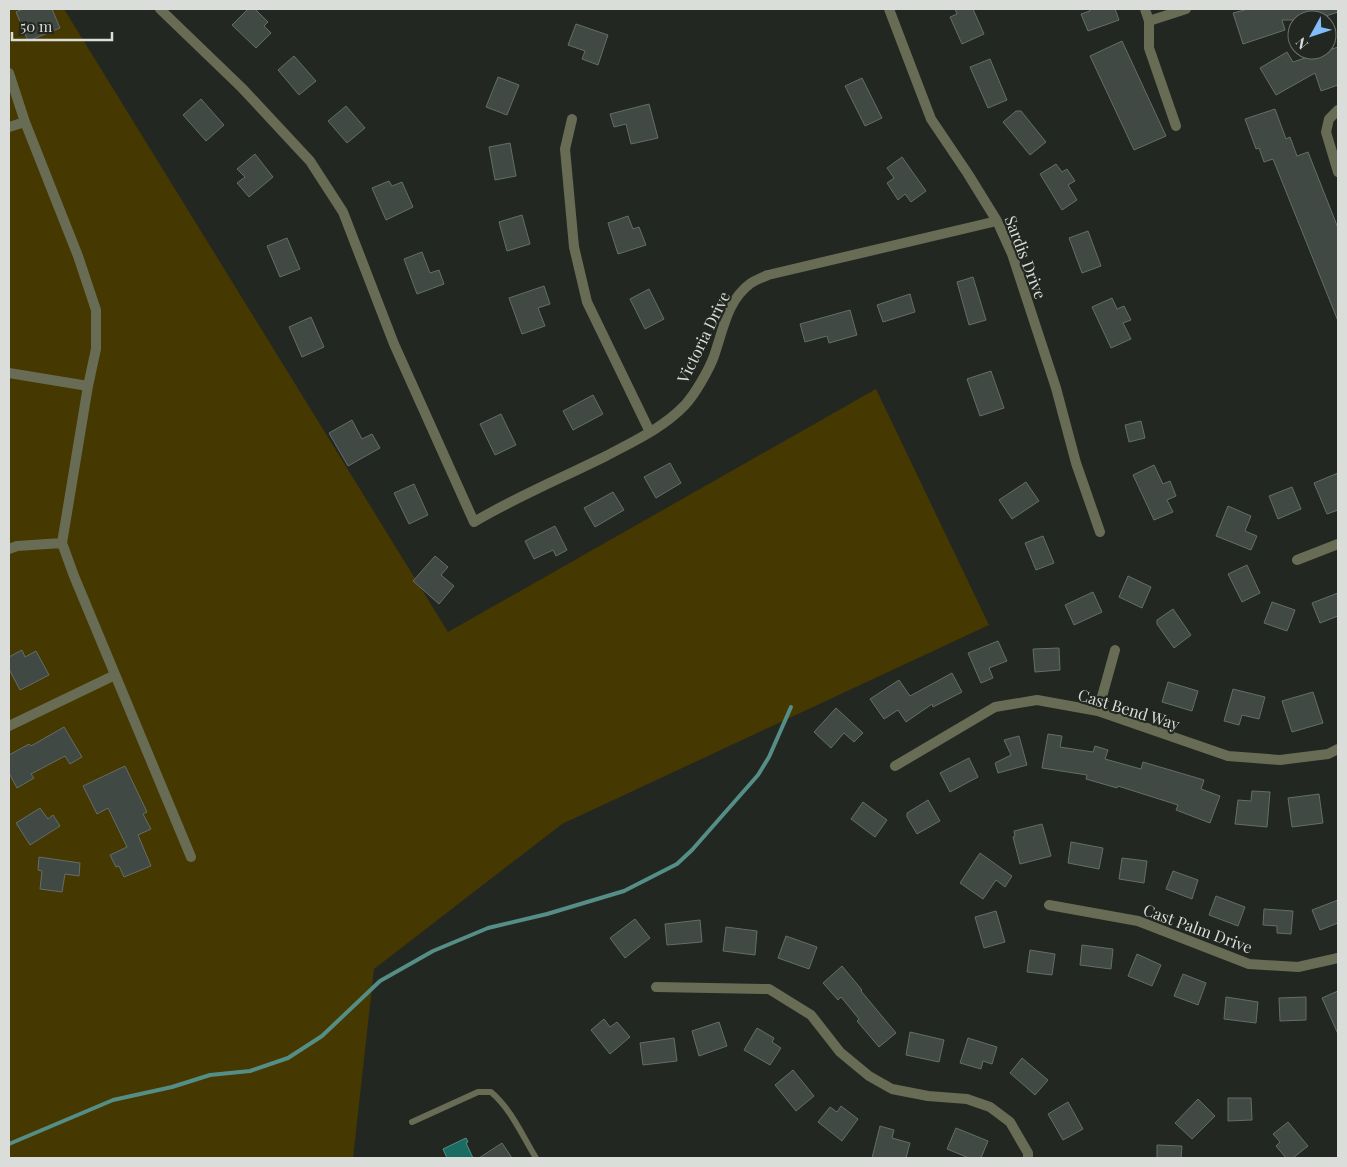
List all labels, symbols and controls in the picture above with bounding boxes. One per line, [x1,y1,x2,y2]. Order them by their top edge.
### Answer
scale bar [12,10,112,42]
north arrow [1287,10,1337,60]
text: 50 m [20,16,53,36]
text: N [1291,34,1312,54]
street label: Sardis Drive [1000,212,1052,302]
street label: Victoria Drive [671,288,734,387]
street label: Cast Bend Way [1075,684,1183,734]
street label: Cast Palm Drive [1141,899,1255,957]

